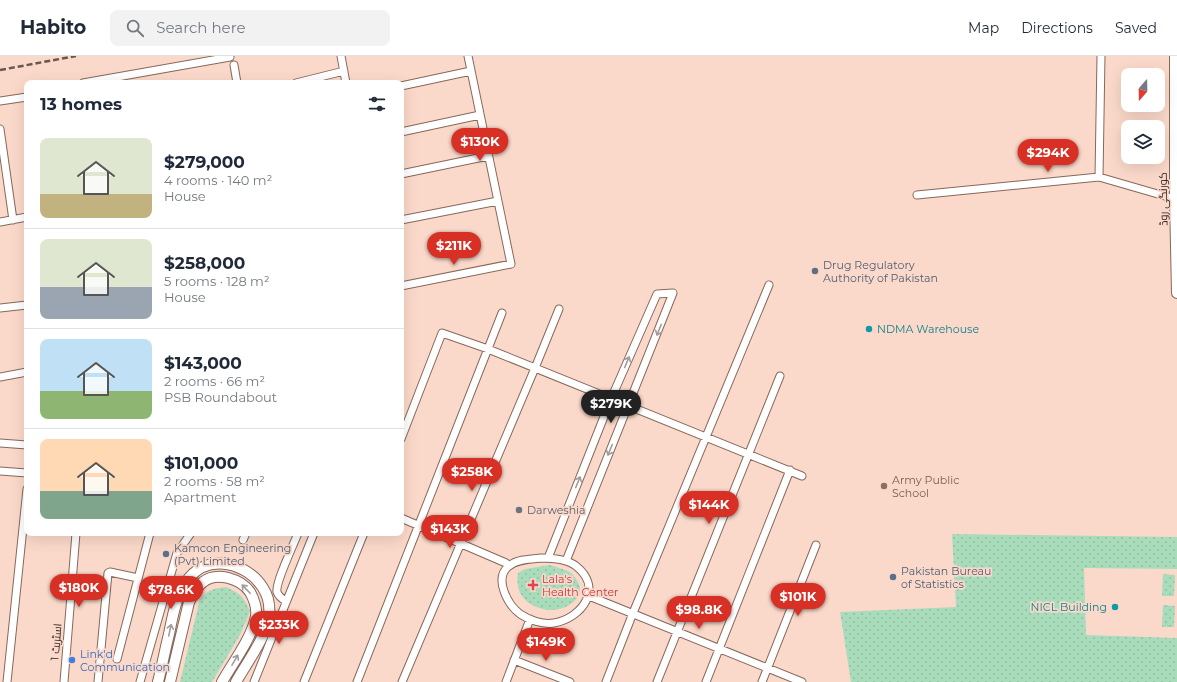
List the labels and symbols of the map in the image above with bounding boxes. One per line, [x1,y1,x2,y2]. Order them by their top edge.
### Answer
north arrow [1121,68,1165,112]
pin: $130K [452,128,508,162]
pin: $294K [1020,139,1076,173]
street label: کورنگی روڈ [1156,172,1170,226]
pin: $211K [426,232,482,266]
place label: Drug Regulatory Authority of Pakistan [823,258,938,285]
marker: Drug Regulatory Authority of Pakistan [810,266,820,276]
place label: NDMA Warehouse [877,322,979,336]
one-way arrow [654,323,662,335]
marker: NDMA Warehouse [864,324,874,334]
one-way arrow [624,357,631,369]
pin: $279K [583,390,639,424]
one-way arrow [606,444,614,456]
pin: $258K [444,458,500,492]
place label: Army Public School [892,473,959,500]
one-way arrow [574,477,582,489]
marker: Army Public School [879,481,889,491]
pin: $144K [681,491,737,525]
place label: Darweshia [527,503,586,517]
marker: Darweshia [514,505,524,515]
pin: $143K [422,515,478,549]
place label: Kamcon Engineering (Pvt) Limited [174,541,291,568]
marker: Kamcon Engineering (Pvt) Limited [161,549,171,559]
place label: Pakistan Bureau of Statistics [901,564,992,591]
place label: Lala's Health Center [542,572,619,599]
marker: Pakistan Bureau of Statistics [888,572,898,582]
pin: $180K [51,574,107,608]
pin: $78.6K [138,576,204,610]
marker: Lala's Health Center [527,579,539,591]
pin: $101K [770,583,826,617]
one-way arrow [241,584,251,594]
pin: $98.8K [666,596,732,630]
place label: NICL Building [1031,600,1107,614]
marker: NICL Building [1110,602,1120,612]
pin: $233K [251,611,307,645]
street label: اسٹریٹ 1 [47,623,65,661]
one-way arrow [166,624,174,637]
pin: $149K [518,628,574,662]
place label: Link'd Communication [80,647,170,674]
one-way arrow [232,654,240,666]
marker: Link'd Communication [67,655,77,665]

